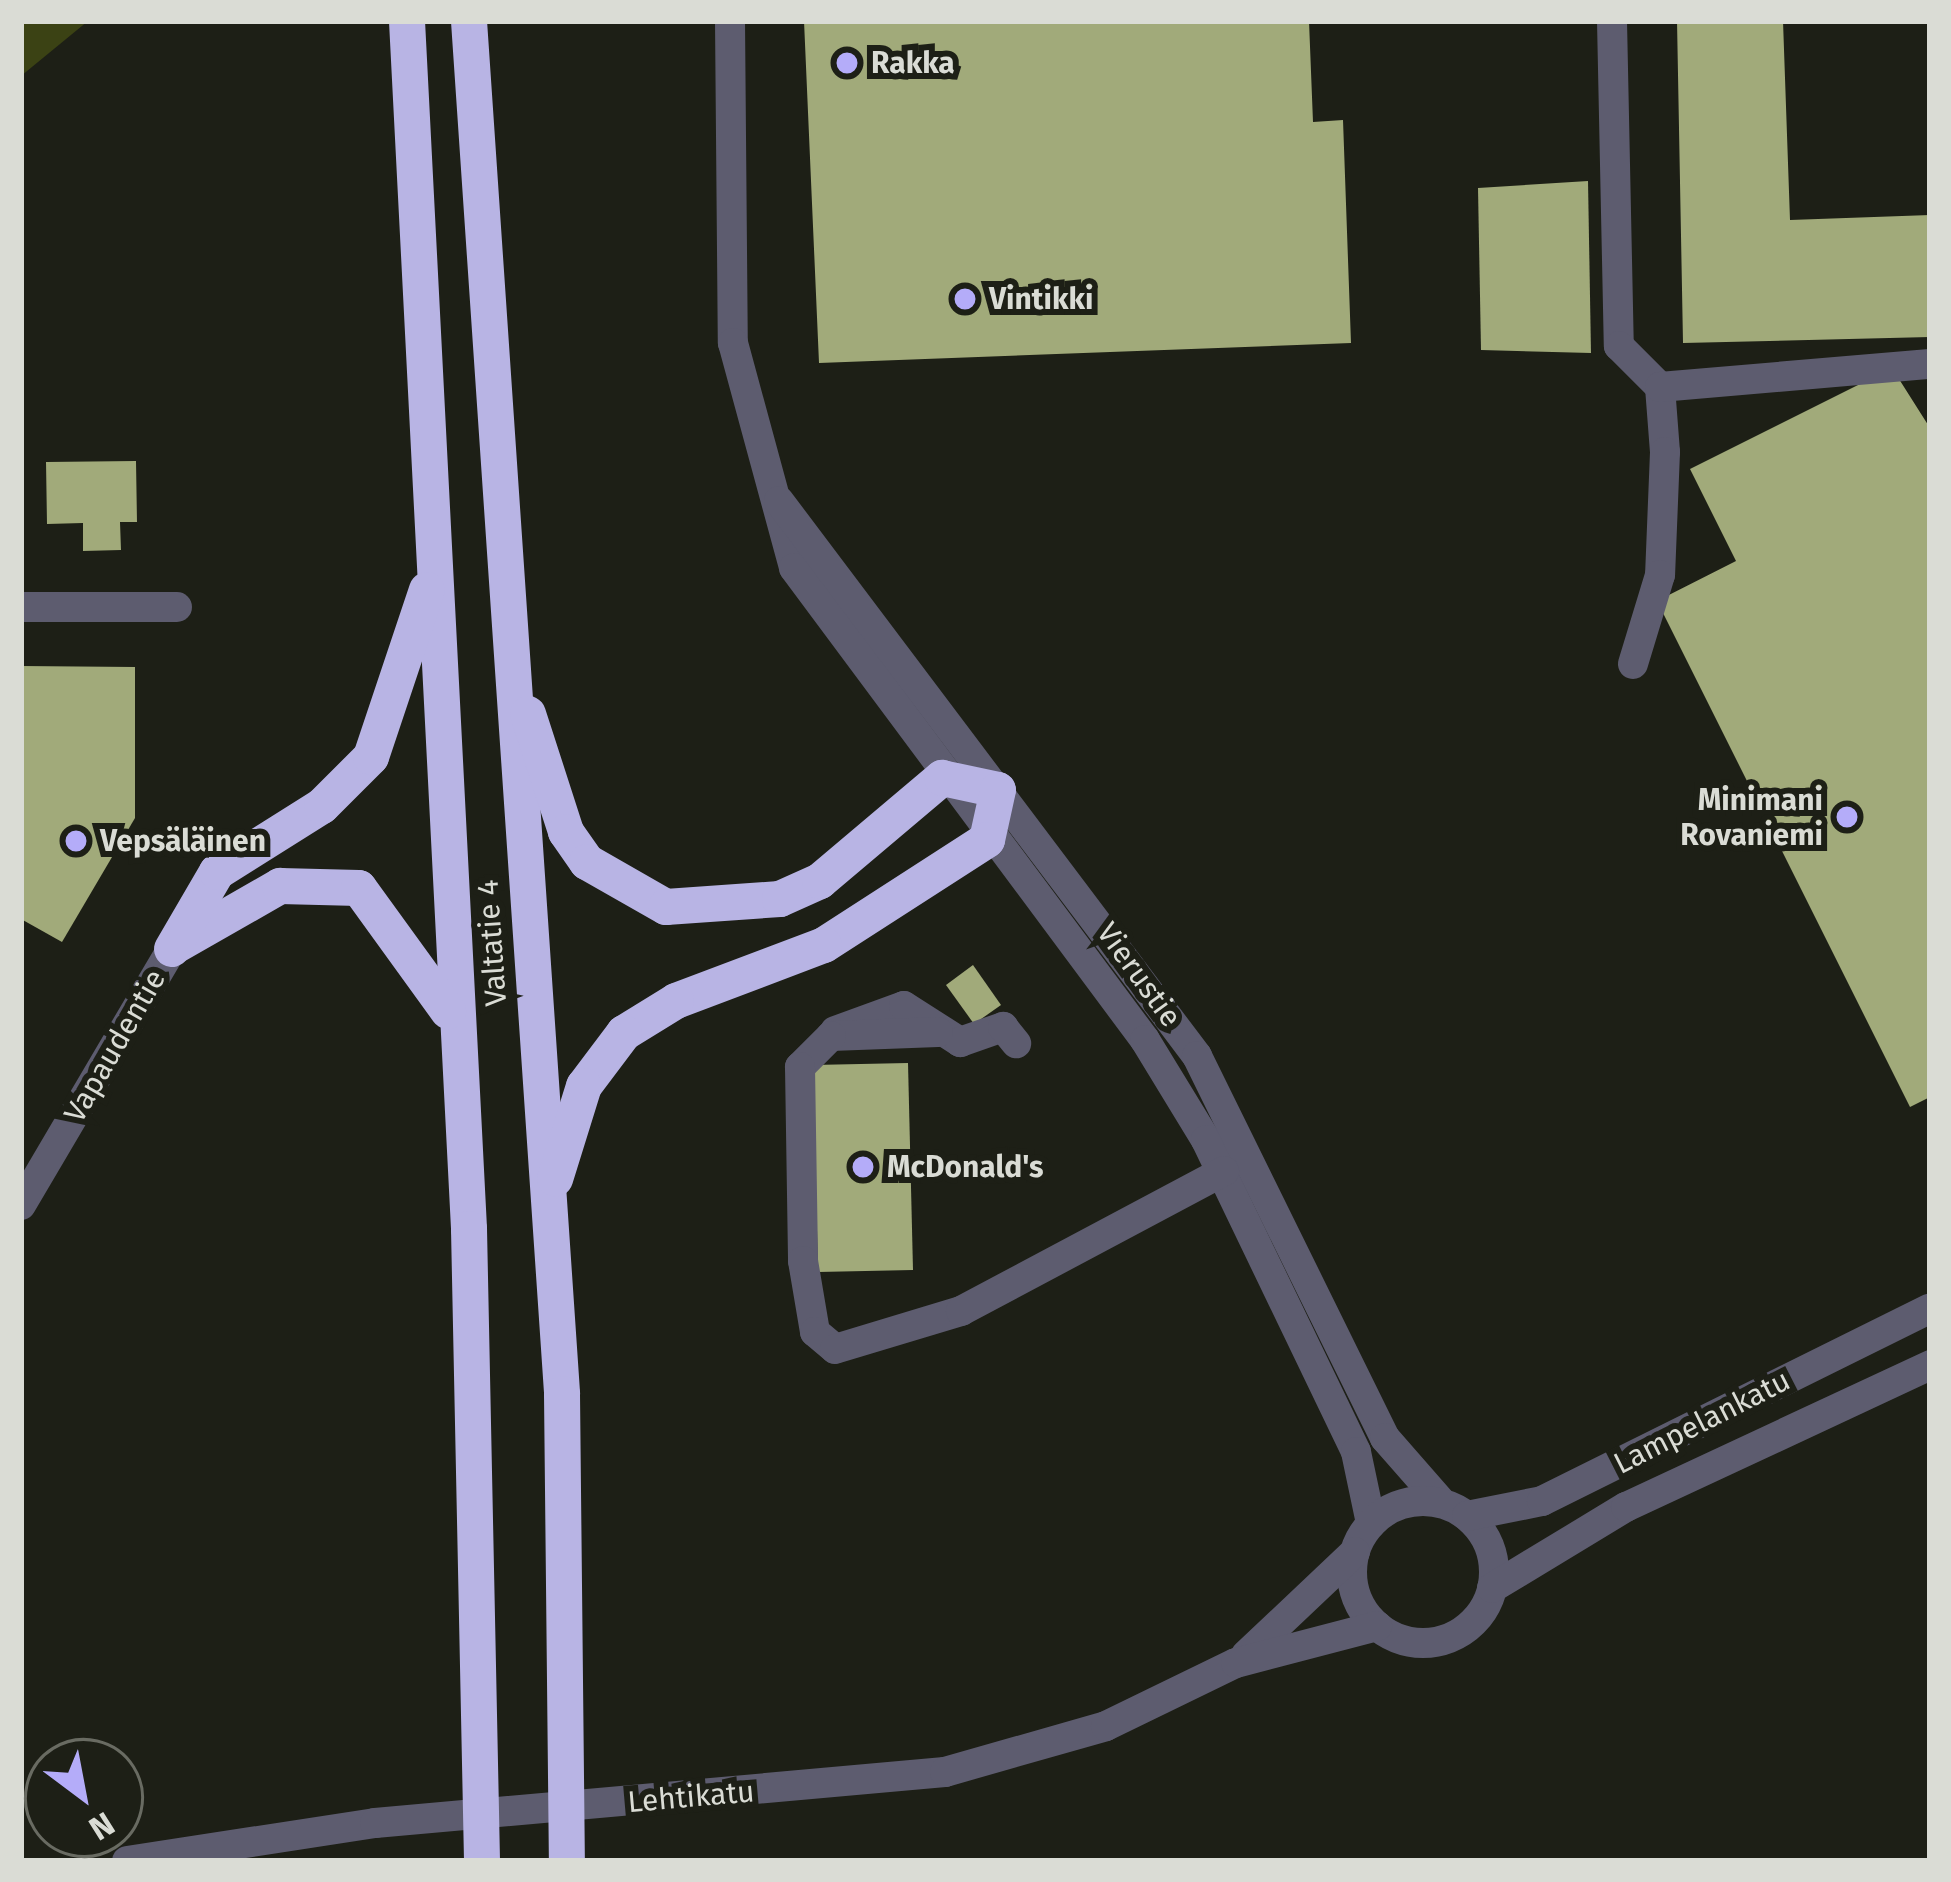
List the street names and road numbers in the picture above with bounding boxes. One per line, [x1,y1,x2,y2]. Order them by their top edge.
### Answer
street label: Valtatie 4 [470,879,514,1007]
street label: Vierustie [1089,916,1189,1034]
street label: Vapaudentie [57,963,173,1129]
street label: Lampelankatu [1608,1362,1796,1482]
street label: Lehtikatu [626,1774,756,1820]

